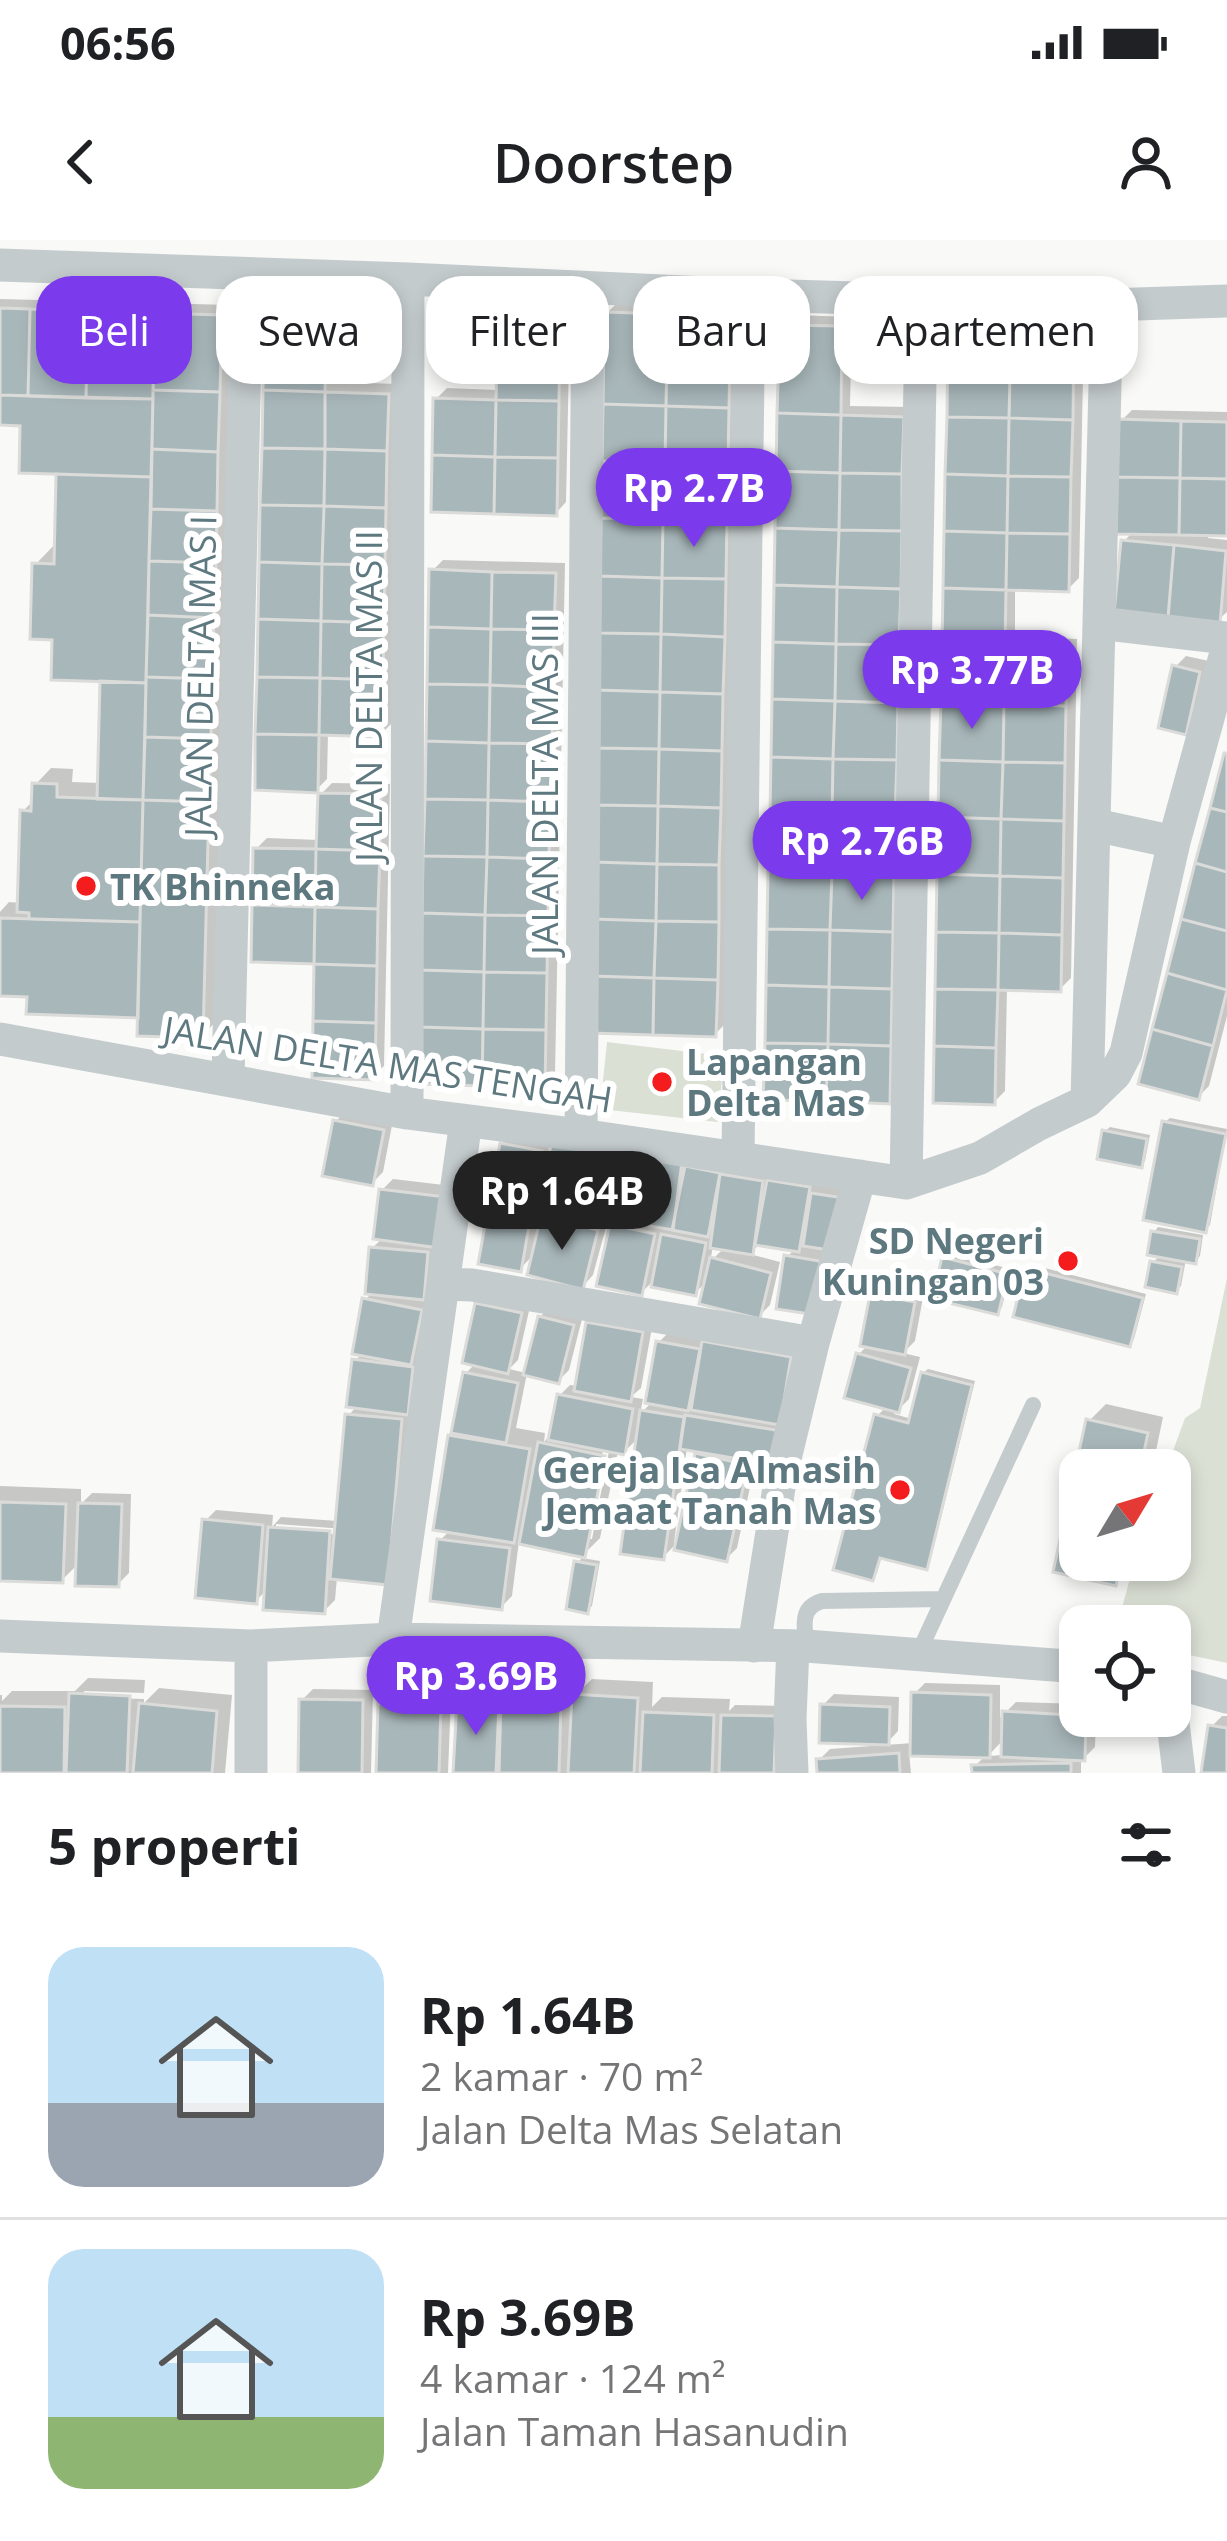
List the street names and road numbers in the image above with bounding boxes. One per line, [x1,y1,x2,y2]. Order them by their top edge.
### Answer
street label: JALAN DELTA MAS I [173,515,227,840]
street label: JALAN DELTA MAS II [344,530,393,865]
street label: JALAN DELTA MAS III [520,613,569,958]
street label: JALAN DELTA MAS TENGAH [157,1004,616,1124]

